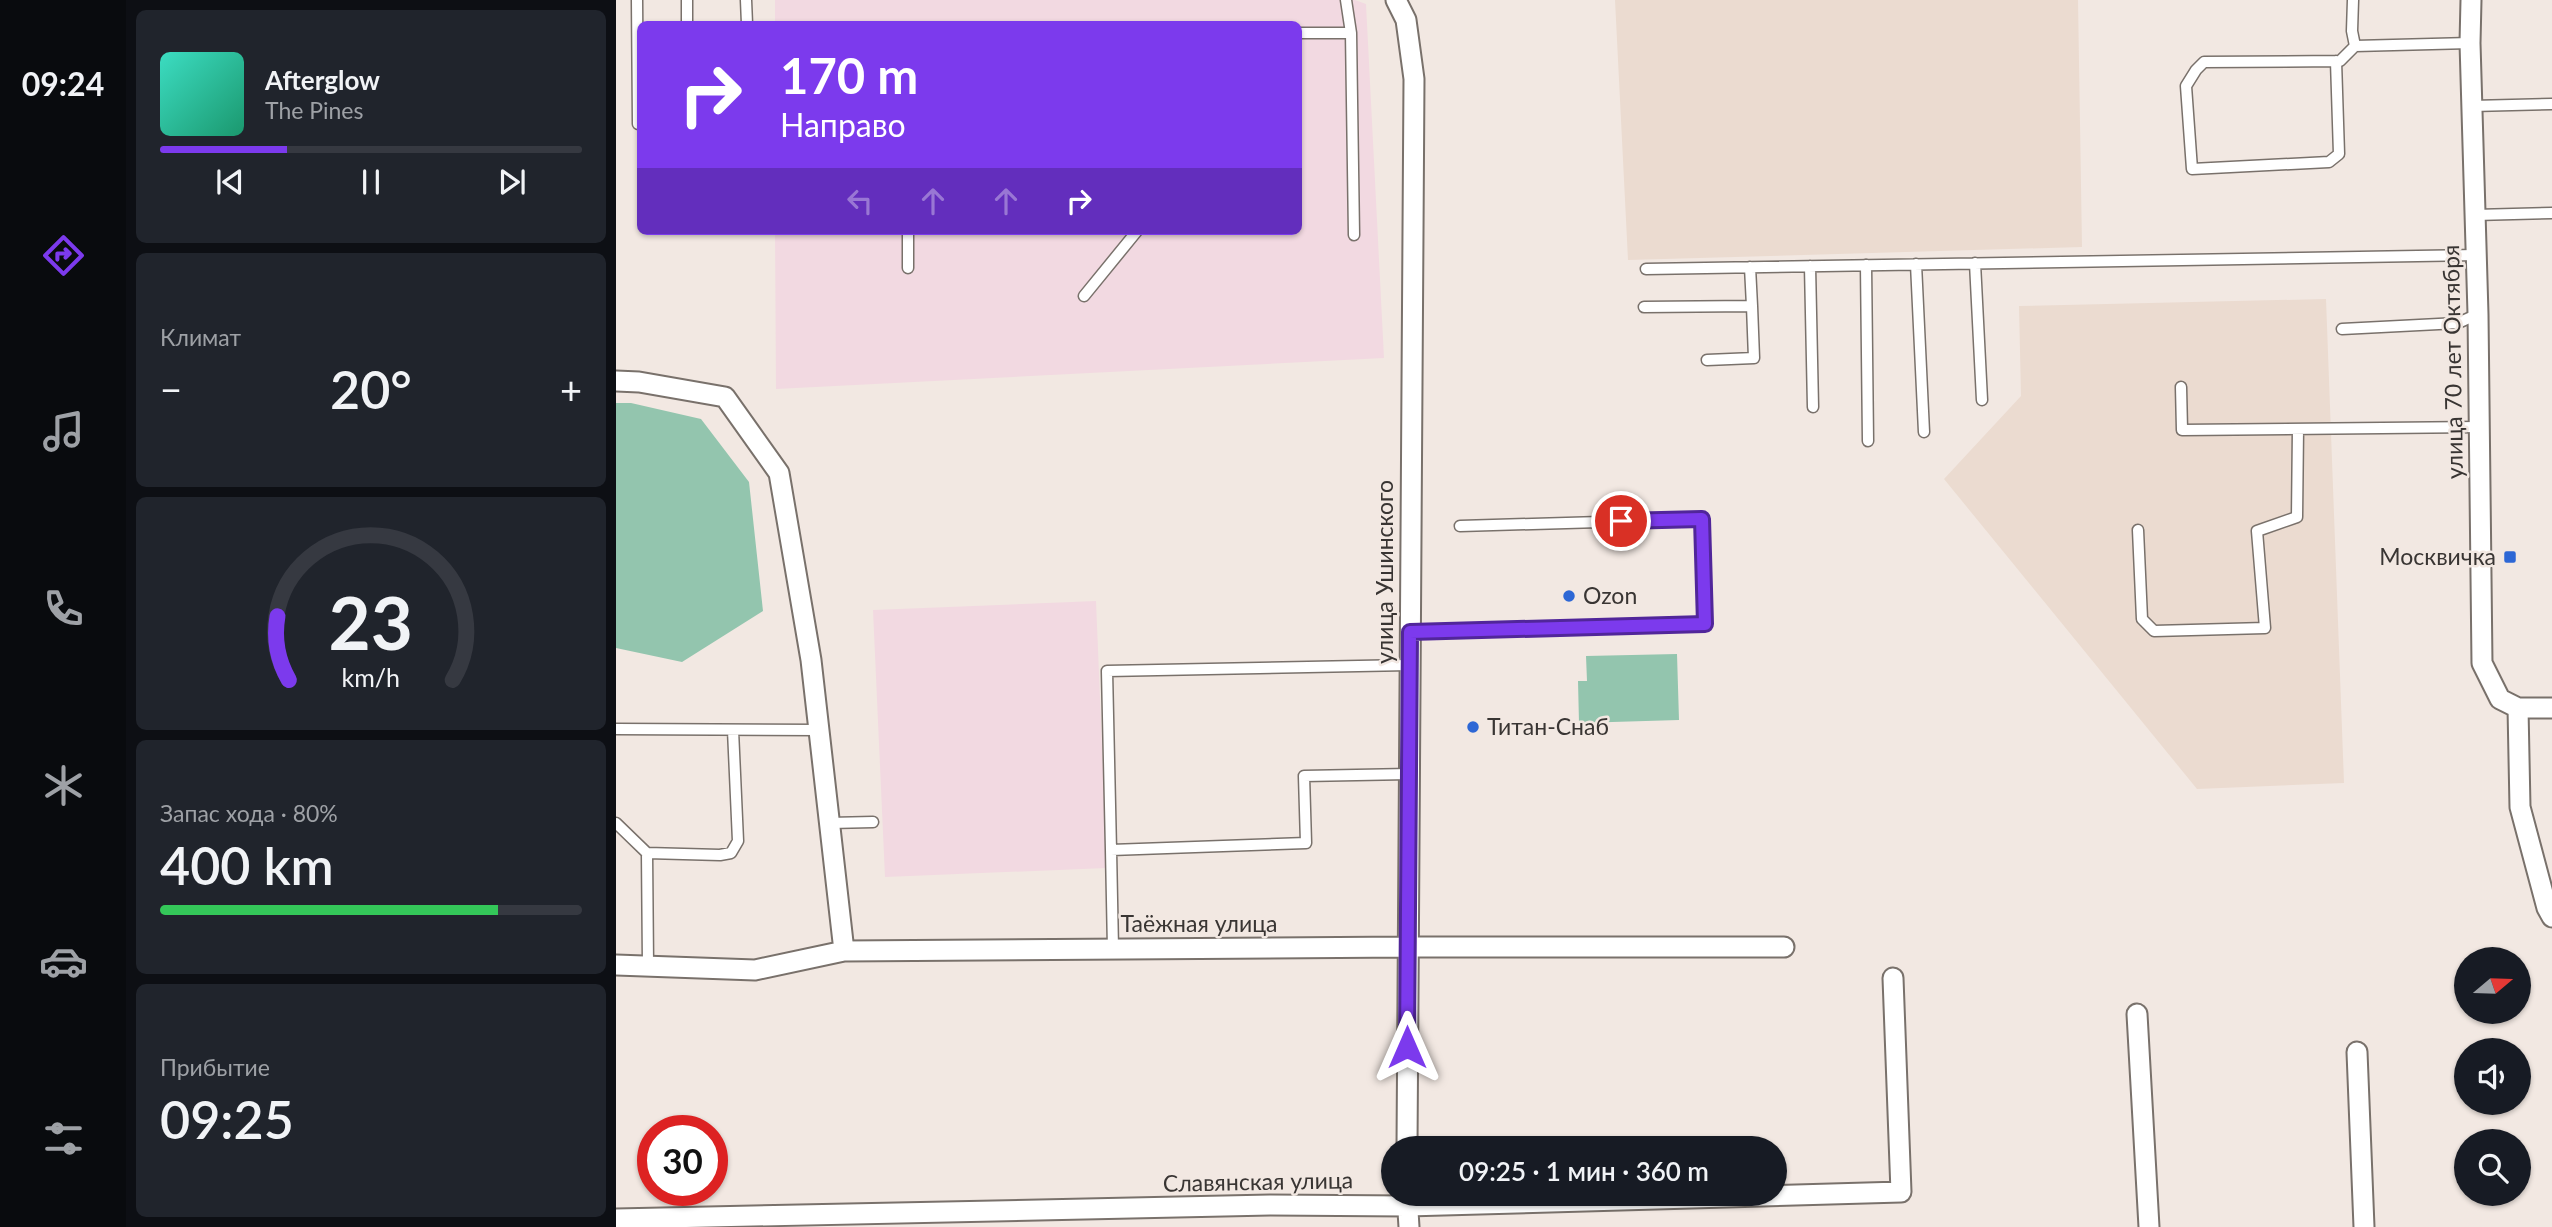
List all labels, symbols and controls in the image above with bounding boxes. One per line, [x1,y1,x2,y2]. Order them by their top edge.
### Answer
text: 170 m [780,46,918,104]
icon: right [665,49,756,140]
text: 09:24 [22,64,104,103]
text: Afterglow [265,64,380,96]
text: The Pines [265,96,363,124]
text: Направо [780,105,906,144]
icon: previous [211,163,249,201]
icon: pause [352,163,390,201]
icon: next [493,163,531,201]
icon: left [841,182,879,220]
icon: ahead [914,182,952,220]
icon: ahead [987,182,1025,220]
icon: right [1060,182,1098,220]
icon: directions [39,231,88,280]
street label: улица 70 лет Октября [2436,245,2468,479]
text: Климат [160,323,241,351]
text: 20° [330,358,412,420]
text: − [160,366,182,412]
text: + [560,366,582,412]
icon: music [39,407,88,456]
street label: улица Ушинского [1370,480,1398,664]
pin [1591,491,1651,551]
icon: arrive [1602,502,1640,540]
place label: Москвичка [2379,542,2496,570]
marker: Москвичка [2502,549,2518,565]
text: 23 [329,578,413,666]
place label: Ozon [1583,581,1637,609]
icon: phone [39,584,88,633]
marker: Ozon [1561,588,1577,604]
text: km/h [342,661,400,691]
place label: Титан-Снаб [1487,712,1609,740]
marker: Титан-Снаб [1465,719,1481,735]
icon: climate [39,761,88,810]
text: Запас хода · 80% [160,799,338,827]
text: 400 km [160,834,334,896]
street label: Таёжная улица [1120,909,1278,937]
icon: car [39,937,88,986]
north arrow [2454,947,2530,1024]
map controls [2454,947,2531,1206]
position arrow [1370,1010,1444,1084]
button: sound [2454,1038,2531,1115]
text: Прибытие [160,1053,270,1081]
text: 09:25 [160,1088,294,1150]
icon: filters [39,1114,88,1163]
speed limit sign: 30 [637,1115,728,1206]
button: search [2454,1129,2531,1206]
text: 09:25 · 1 мин · 360 m [1459,1155,1709,1187]
street label: Славянская улица [1163,1165,1353,1197]

